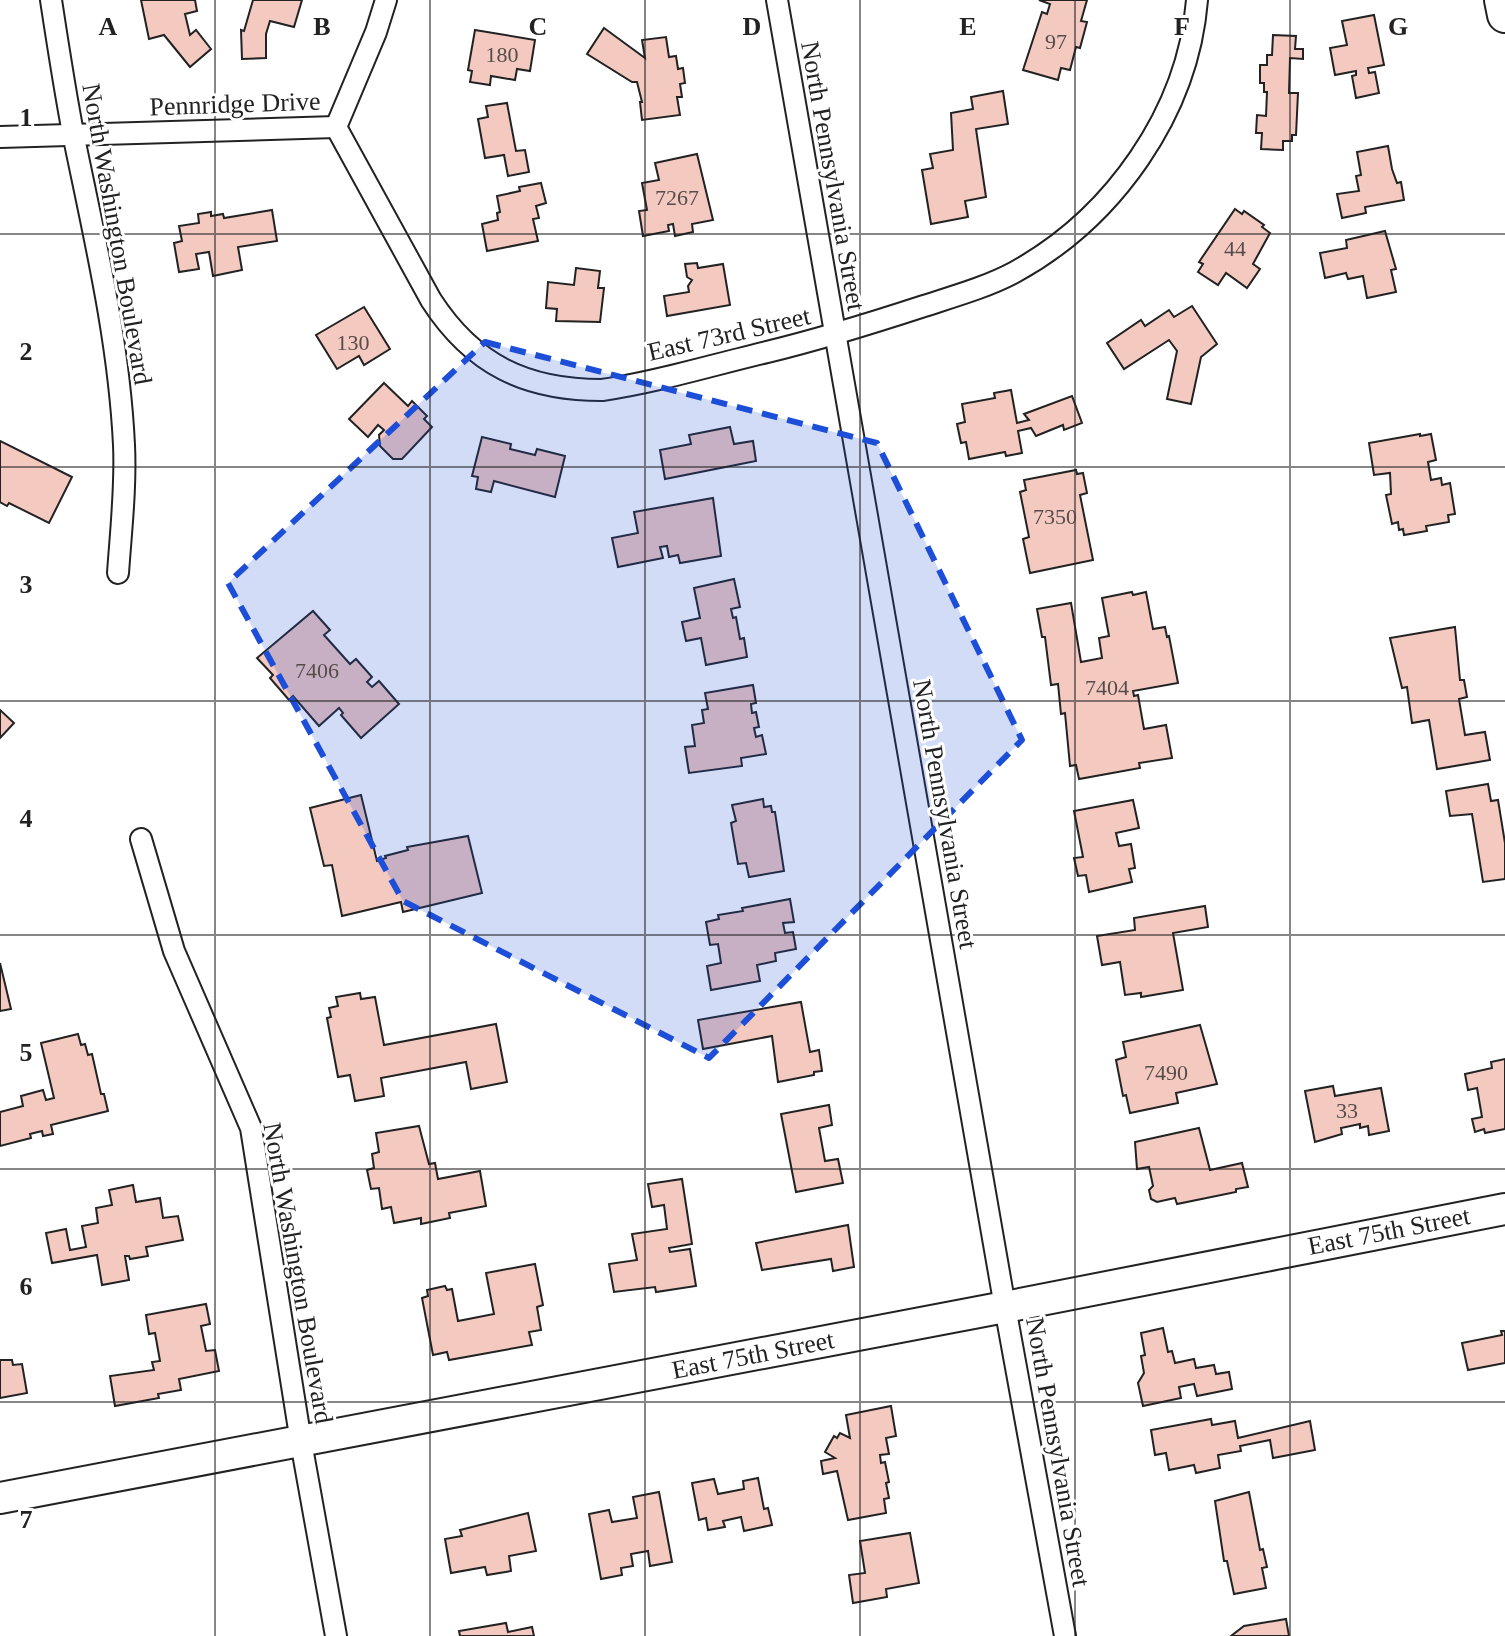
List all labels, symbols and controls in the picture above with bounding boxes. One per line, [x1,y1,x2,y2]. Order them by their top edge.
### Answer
text: A [99,12,118,41]
text: B [313,12,331,41]
text: C [529,12,547,41]
text: D [743,12,761,41]
text: E [959,12,977,41]
text: F [1174,12,1190,41]
text: G [1388,12,1408,41]
house number: 97 [1045,29,1067,54]
street label: North Pennsylvania Street [795,39,871,314]
house number: 180 [486,42,519,67]
street label: North Washington Boulevard [76,81,158,387]
street label: Pennridge Drive [149,87,321,121]
text: 1 [20,103,33,132]
house number: 7267 [655,185,699,210]
house number: 44 [1224,236,1246,261]
street label: East 73rd Street [645,301,814,367]
house number: 130 [337,330,370,355]
text: 2 [20,337,33,366]
house number: 7350 [1033,504,1077,529]
text: 3 [20,570,33,599]
house number: 7406 [295,658,339,683]
house number: 7404 [1085,675,1129,700]
street label: North Pennsylvania Street [907,677,983,952]
text: 4 [20,804,33,833]
text: 5 [20,1038,33,1067]
house number: 7490 [1144,1060,1188,1085]
house number: 33 [1336,1098,1358,1123]
street label: North Washington Boulevard [257,1120,339,1426]
street label: East 75th Street [1305,1201,1473,1261]
text: 6 [20,1272,33,1301]
street label: North Pennsylvania Street [1020,1315,1096,1590]
street label: East 75th Street [669,1325,837,1385]
text: 7 [20,1505,33,1534]

